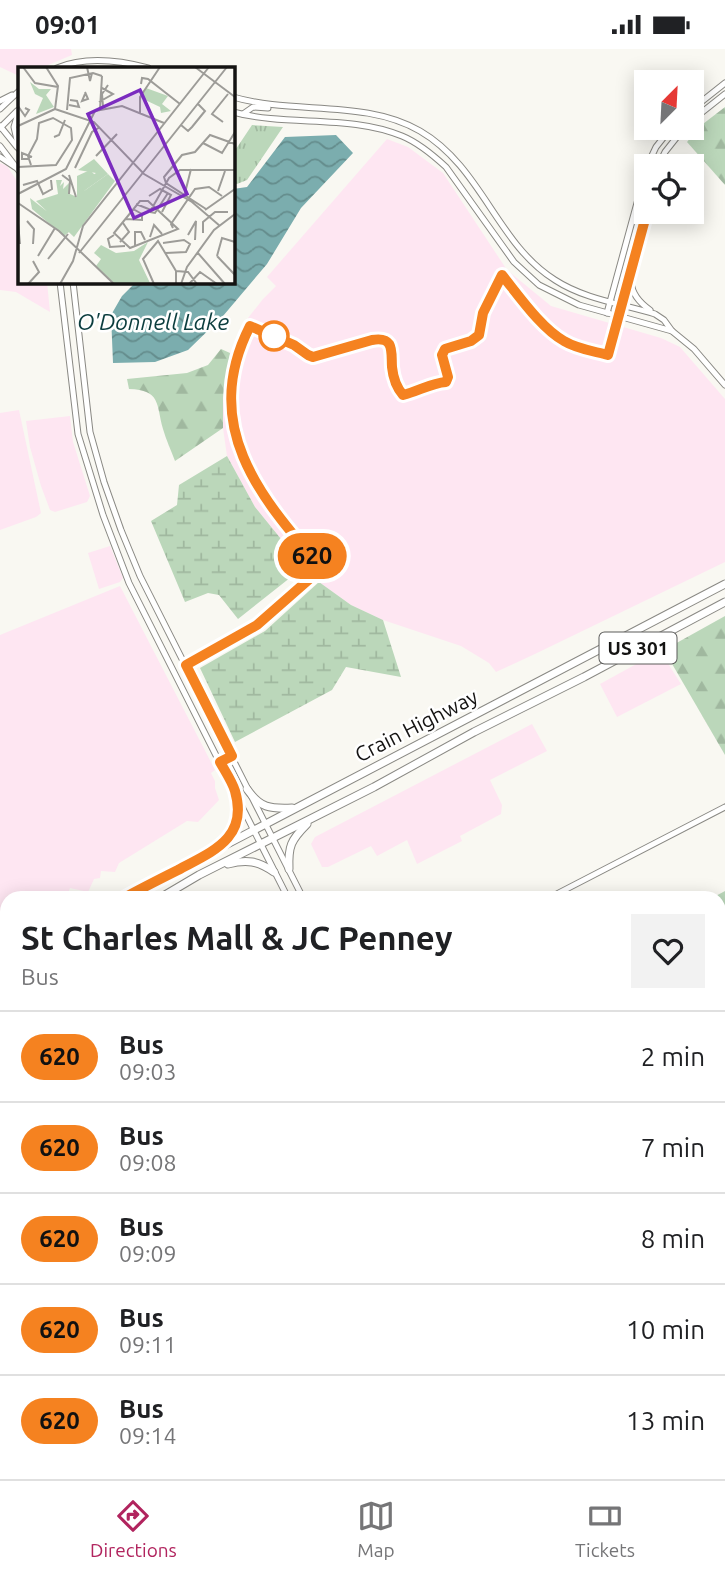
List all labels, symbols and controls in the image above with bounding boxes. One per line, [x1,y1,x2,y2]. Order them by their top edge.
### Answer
text: 09:01 [35,10,100,39]
inset map [18,67,234,283]
north arrow [634,70,704,140]
map controls [634,70,704,224]
button: locate [634,154,704,224]
water label: O'Donnell Lake [77,309,229,334]
unlabelled marker [259,321,289,351]
line badge: 620 [272,533,352,579]
text: 620 [292,542,332,569]
road number: US 301 [600,633,676,663]
street label: Crain Highway [351,684,481,766]
button: heart [631,914,705,988]
text: St Charles Mall & JC Penney [21,919,452,956]
text: Bus [21,964,59,989]
text: Bus [119,1030,164,1059]
text: 2 min [641,1042,705,1071]
text: 620 [39,1043,80,1070]
text: 09:03 [119,1059,177,1084]
text: Bus [119,1121,164,1150]
text: 7 min [641,1133,705,1162]
text: 620 [39,1134,80,1161]
text: 09:08 [119,1150,177,1175]
text: Bus [119,1212,164,1241]
text: 8 min [641,1224,705,1253]
text: 620 [39,1225,80,1252]
text: 09:09 [119,1241,177,1266]
text: Bus [119,1303,164,1332]
text: 10 min [626,1315,705,1344]
text: 620 [39,1316,80,1343]
text: 09:11 [119,1332,177,1357]
text: Bus [119,1394,164,1423]
text: 13 min [626,1406,705,1435]
text: 620 [39,1407,80,1434]
text: 09:14 [119,1423,177,1448]
tab: Directions [90,1497,177,1561]
tab: Map [357,1497,395,1561]
tab: Tickets [575,1497,635,1561]

